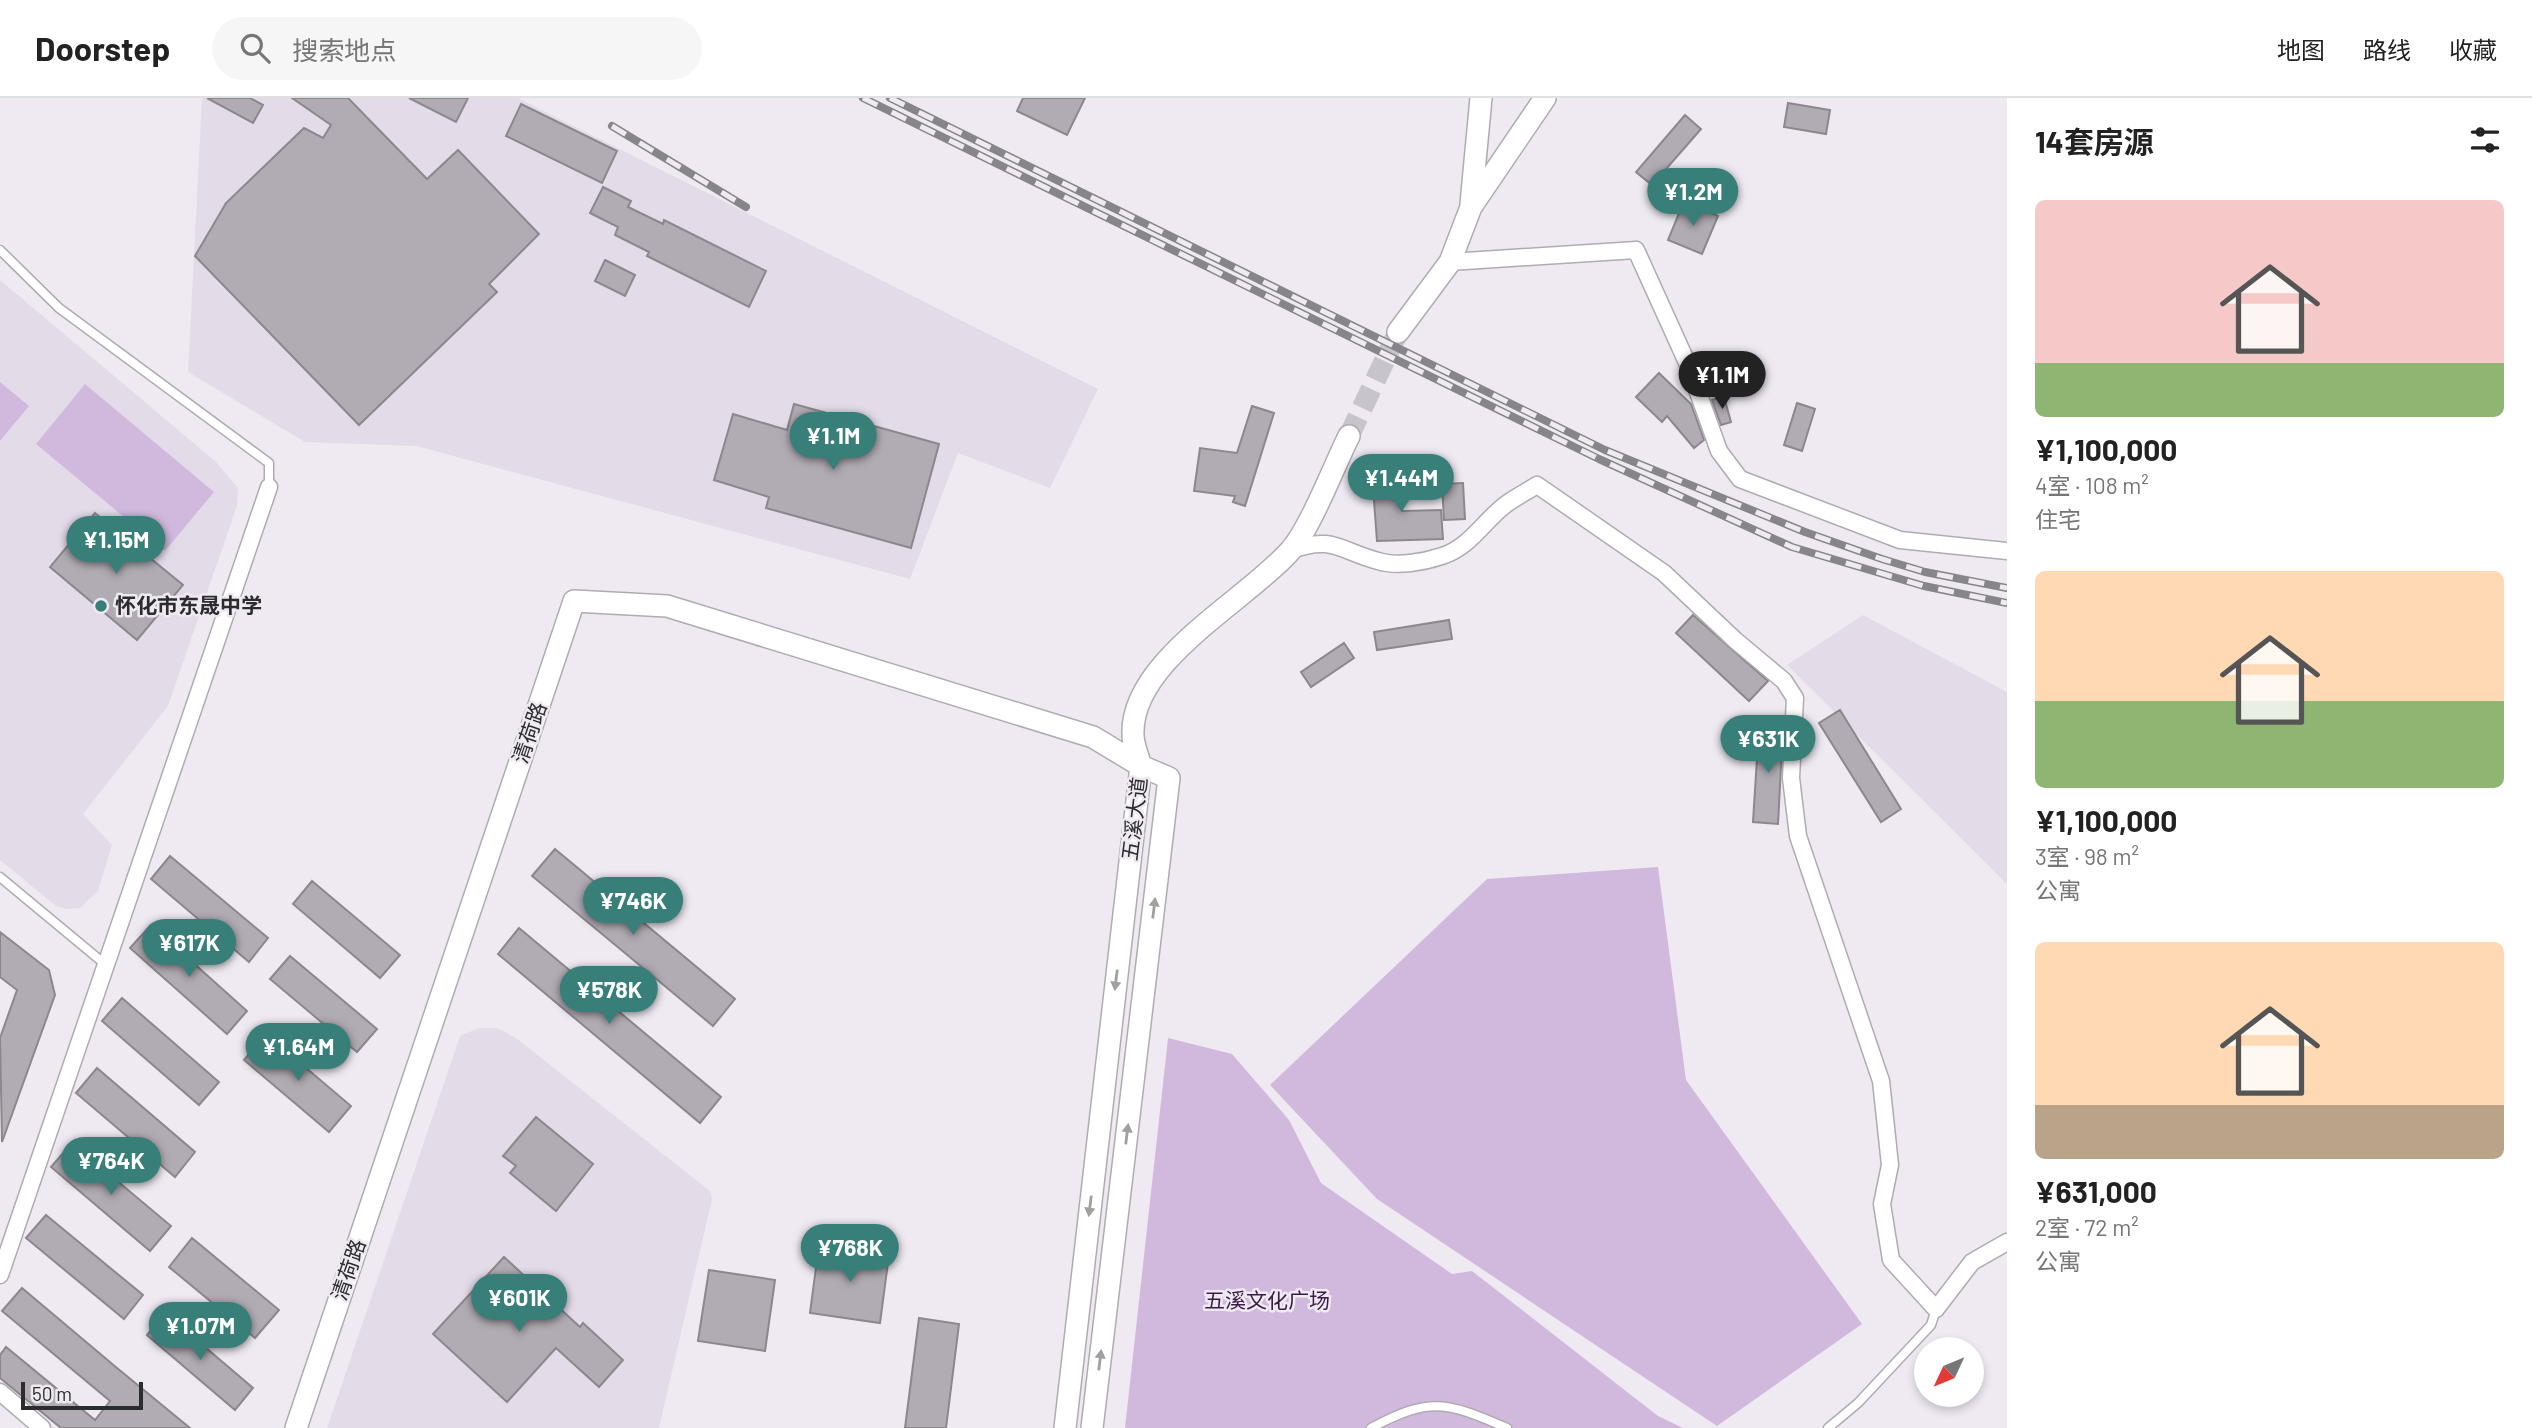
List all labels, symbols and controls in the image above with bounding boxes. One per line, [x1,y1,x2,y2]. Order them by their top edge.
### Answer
search box [212,17,702,80]
text: Doorstep [35,28,170,68]
icon: search [236,29,274,67]
text: 搜索地点 [292,34,396,65]
text: 地图 [2277,35,2325,64]
text: 路线 [2363,35,2411,64]
text: 收藏 [2449,35,2497,64]
icon: filters [2466,121,2504,159]
text: 14套房源 [2035,123,2154,159]
pin: ¥1.2M [1644,169,1742,228]
text: ¥1.2M [1663,177,1723,205]
icon: home [2207,246,2333,372]
pin: ¥1.1M [1673,352,1771,411]
text: ¥1.1M [1695,360,1749,388]
pin: ¥1.1M [784,412,882,472]
text: ¥1.1M [806,421,860,449]
text: ¥1,100,000 [2035,431,2177,467]
pin: ¥1.44M [1344,454,1458,514]
text: ¥1.44M [1364,463,1438,491]
text: 4室 · 108 m² [2035,471,2149,499]
text: 住宅 [2035,505,2081,533]
pin: ¥1.15M [59,517,173,576]
text: ¥1.15M [82,525,150,553]
place label: 怀化市东晟中学 [115,592,262,617]
marker: 怀化市东晟中学 [93,598,109,614]
icon: home [2207,617,2333,743]
street label: 清荷路 [507,699,551,766]
pin: ¥631K [1719,716,1817,775]
text: ¥631K [1736,724,1800,752]
street label: 五溪大道 [1116,776,1151,862]
text: ¥1,100,000 [2035,802,2177,838]
text: 3室 · 98 m² [2035,842,2139,870]
text: 公寓 [2035,876,2081,904]
pin: ¥746K [584,878,682,937]
text: ¥746K [599,886,667,914]
one-way arrow [1149,897,1160,919]
pin: ¥617K [140,920,238,979]
text: ¥617K [158,928,220,956]
pin: ¥578K [560,967,658,1026]
one-way arrow [1111,969,1122,991]
text: ¥578K [576,975,642,1003]
icon: home [2207,988,2333,1114]
pin: ¥1.64M [241,1024,355,1083]
text: ¥1.64M [262,1032,334,1060]
one-way arrow [1122,1123,1133,1145]
pin: ¥764K [62,1138,160,1197]
text: ¥764K [77,1146,145,1174]
text: ¥631,000 [2035,1173,2157,1209]
one-way arrow [1085,1195,1096,1217]
text: 2室 · 72 m² [2035,1213,2139,1241]
pin: ¥768K [801,1224,899,1284]
text: ¥768K [817,1233,883,1261]
street label: 清荷路 [326,1236,370,1303]
text: 公寓 [2035,1247,2081,1275]
pin: ¥601K [470,1274,568,1334]
text: ¥601K [487,1283,551,1311]
park label: 五溪文化广场 [1204,1287,1330,1312]
pin: ¥1.07M [143,1302,257,1362]
text: ¥1.07M [165,1311,235,1339]
north arrow [1914,1337,1984,1407]
map controls [1914,1337,1984,1407]
one-way arrow [1095,1349,1106,1371]
scale bar [21,1379,144,1411]
text: 50 m [32,1382,72,1405]

